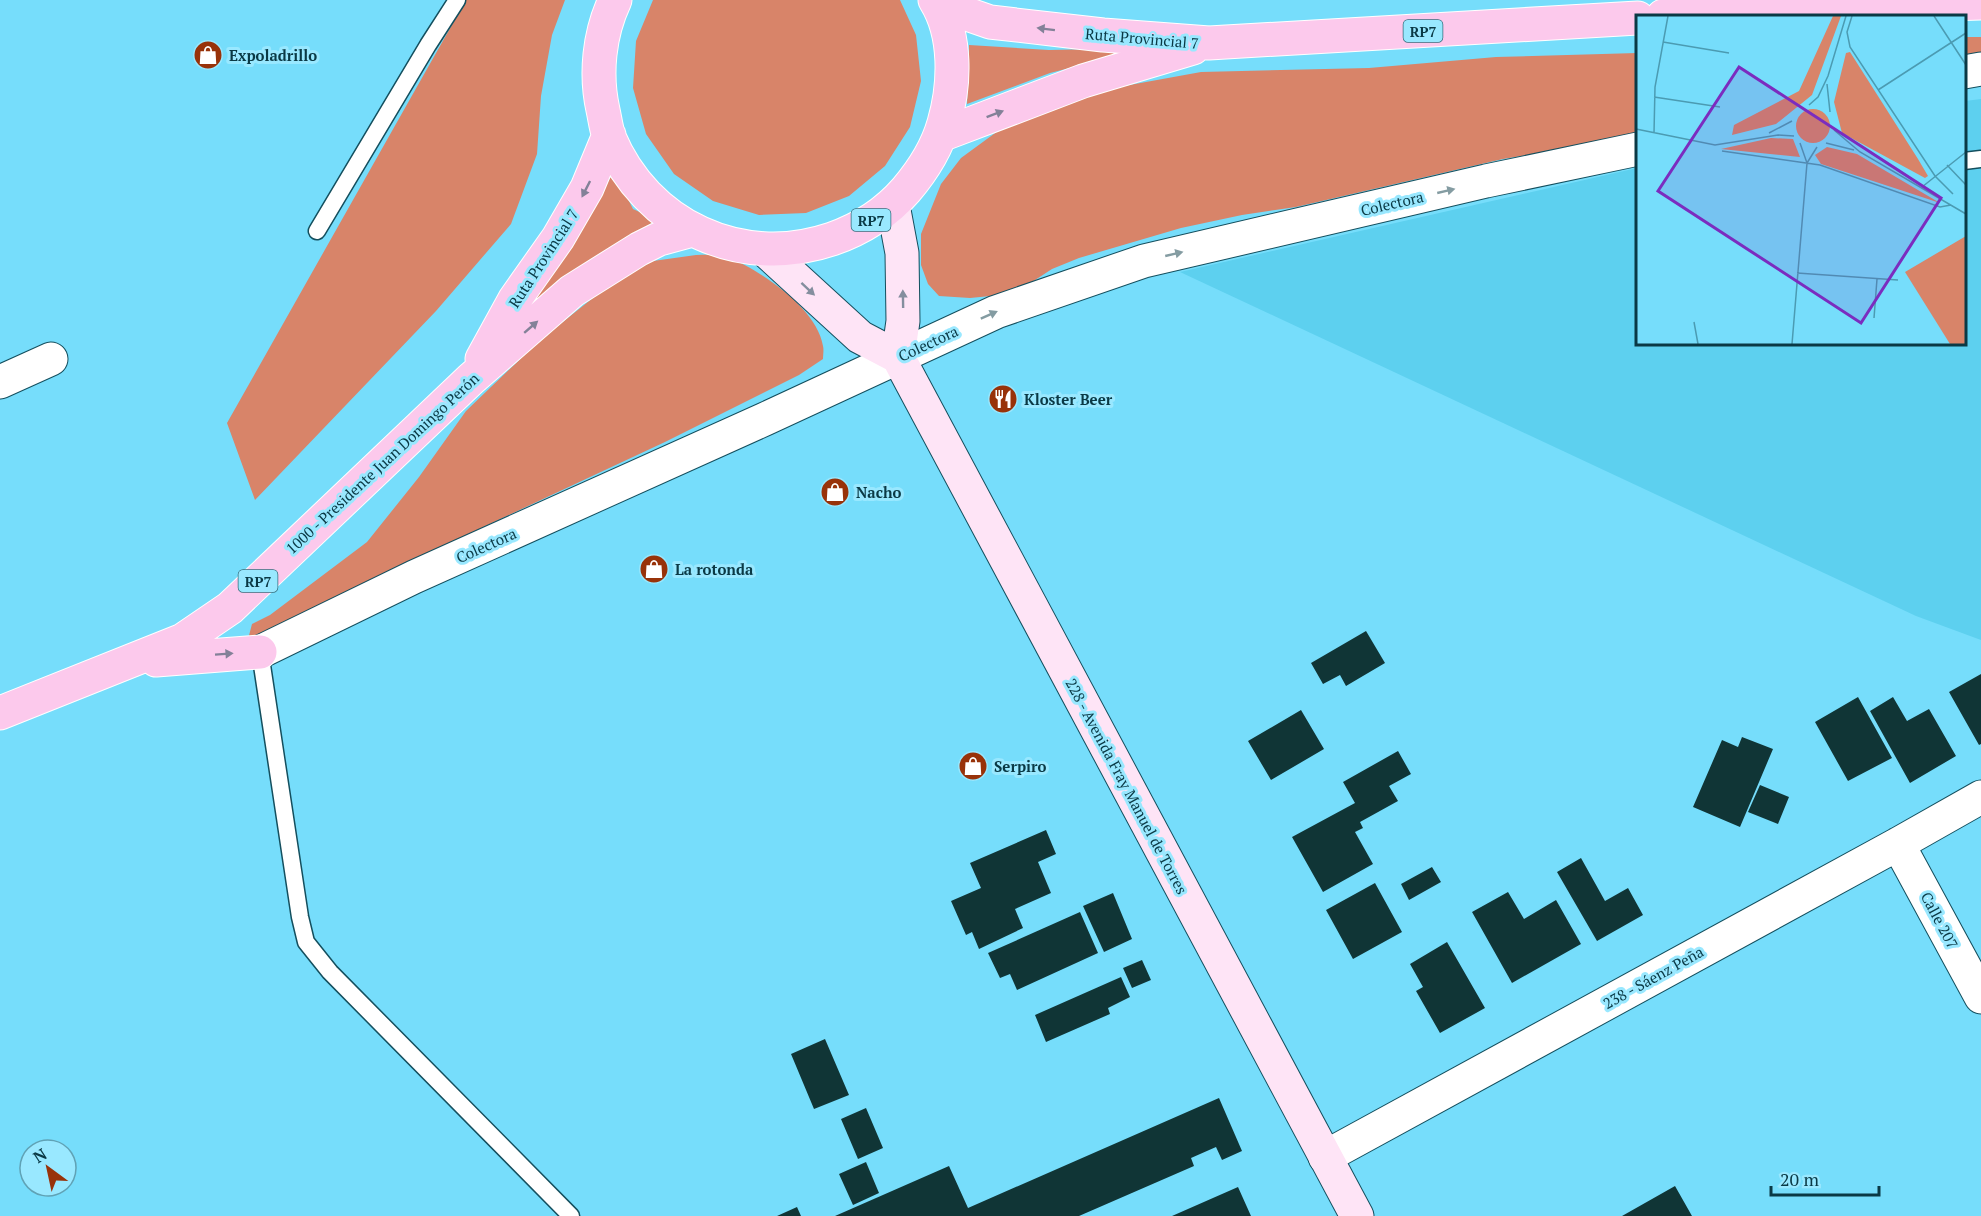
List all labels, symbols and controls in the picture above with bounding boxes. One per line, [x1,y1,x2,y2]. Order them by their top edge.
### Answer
inset map [1636,15,1966,345]
road number: RP7 [1404,20,1442,42]
street label: Ruta Provincial 7 [1084,23,1200,53]
one-way arrow [1037,24,1056,34]
shop icon: Expoladrillo [192,39,224,71]
place label: Expoladrillo [229,45,317,65]
one-way arrow [987,109,1005,119]
one-way arrow [581,180,591,198]
one-way arrow [1437,185,1455,195]
street label: Colectora [1359,186,1426,220]
street label: Ruta Provincial 7 [504,205,582,311]
road number: RP7 [852,209,890,231]
one-way arrow [1165,249,1184,258]
one-way arrow [800,282,815,296]
one-way arrow [898,289,908,308]
one-way arrow [980,310,998,319]
one-way arrow [523,320,539,333]
street label: Colectora [895,320,962,366]
street label: 1000 - Presidente Juan Domingo Perón [281,368,483,558]
restaurant icon: Kloster Beer [987,383,1019,415]
place label: Kloster Beer [1024,389,1113,409]
shop icon: Nacho [819,476,851,508]
place label: Nacho [856,482,902,502]
street label: Colectora [453,523,520,567]
shop icon: La rotonda [638,553,670,585]
place label: La rotonda [675,559,754,579]
road number: RP7 [238,570,278,592]
one-way arrow [215,650,234,659]
street label: 228 - Avenida Fray Manuel de Torres [1062,675,1192,897]
shop icon: Serpiro [957,750,989,782]
place label: Serpiro [994,756,1046,776]
street label: Calle 207 [1917,888,1963,952]
street label: 238 - Sáenz Peña [1599,941,1707,1013]
north arrow [18,1138,78,1198]
text: N [29,1143,51,1168]
scale bar [1771,1159,1879,1197]
text: 20 m [1780,1167,1820,1191]

